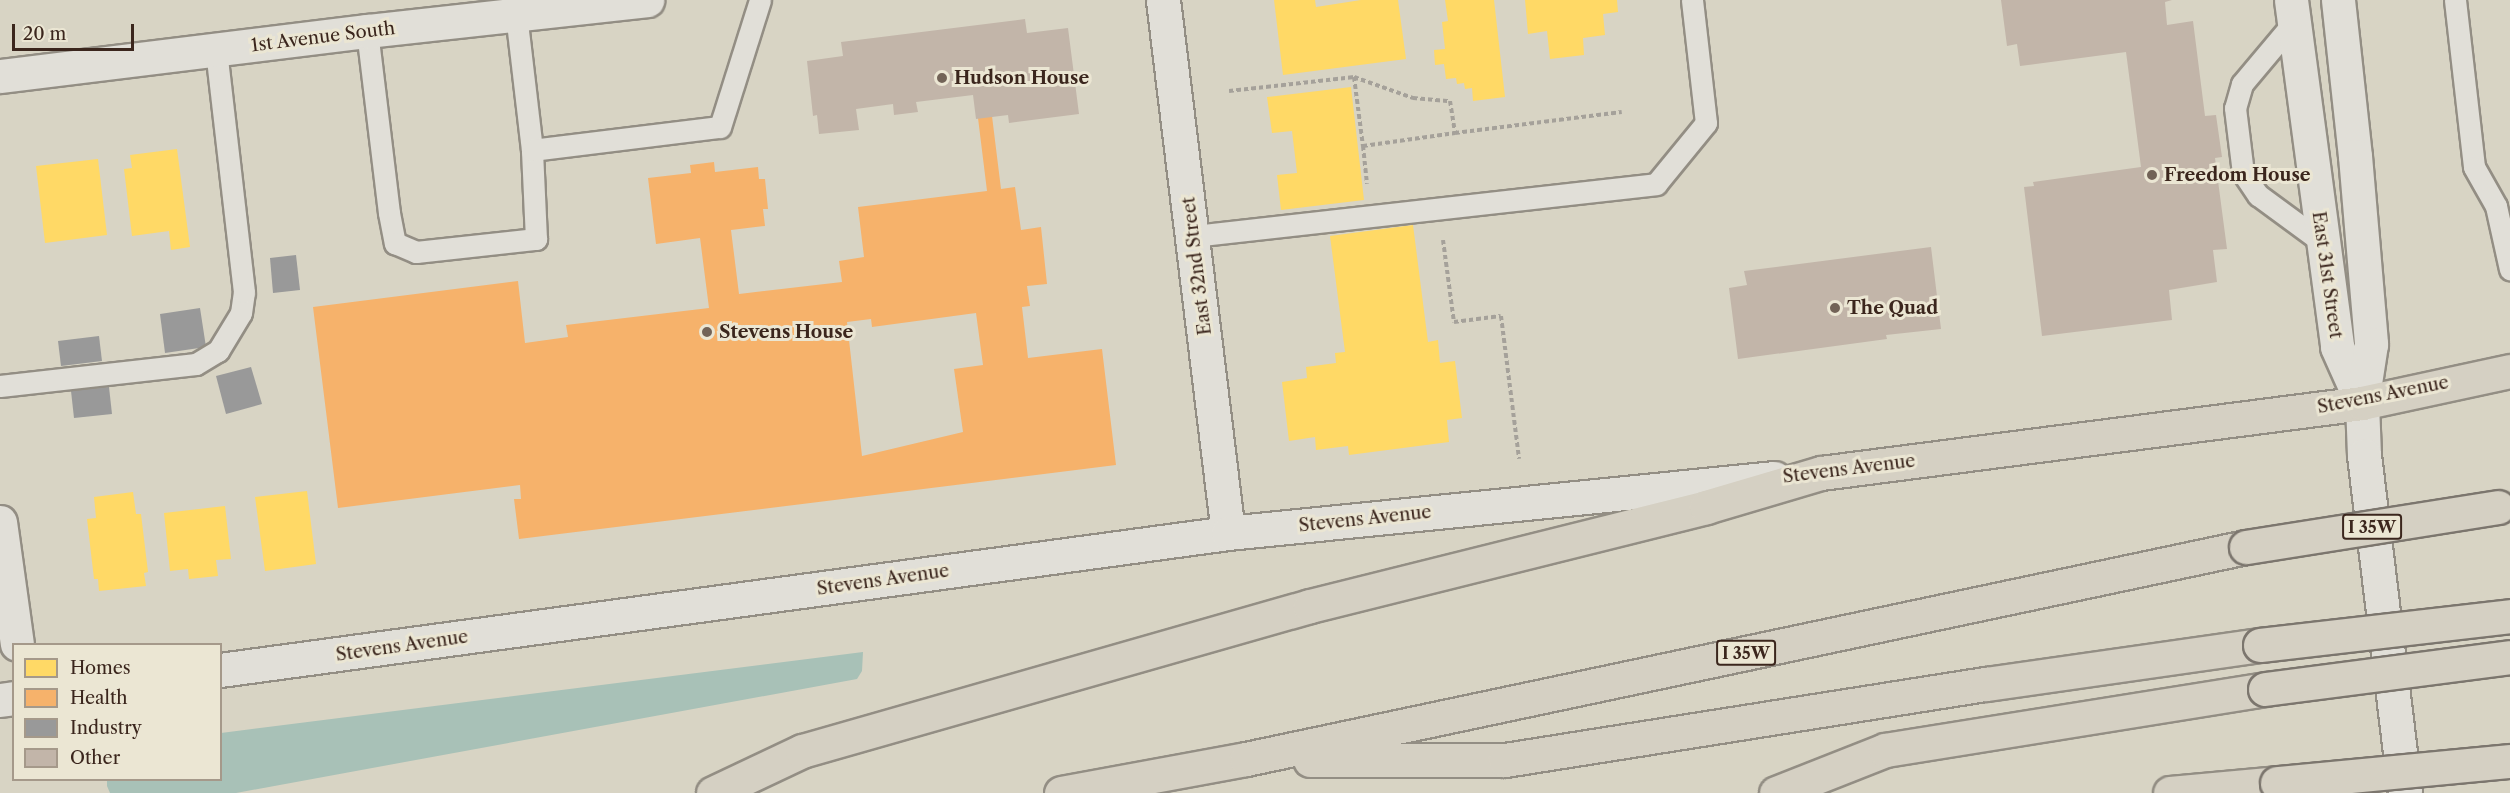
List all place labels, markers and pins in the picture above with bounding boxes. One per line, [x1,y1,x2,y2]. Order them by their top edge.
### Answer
place label: Hudson House [954,67,1089,89]
marker: Hudson House [935,71,949,85]
place label: Freedom House [2164,164,2311,186]
marker: Freedom House [2145,168,2159,182]
place label: The Quad [1847,297,1938,319]
marker: The Quad [1828,301,1842,315]
place label: Stevens House [719,321,853,343]
marker: Stevens House [700,325,714,339]

